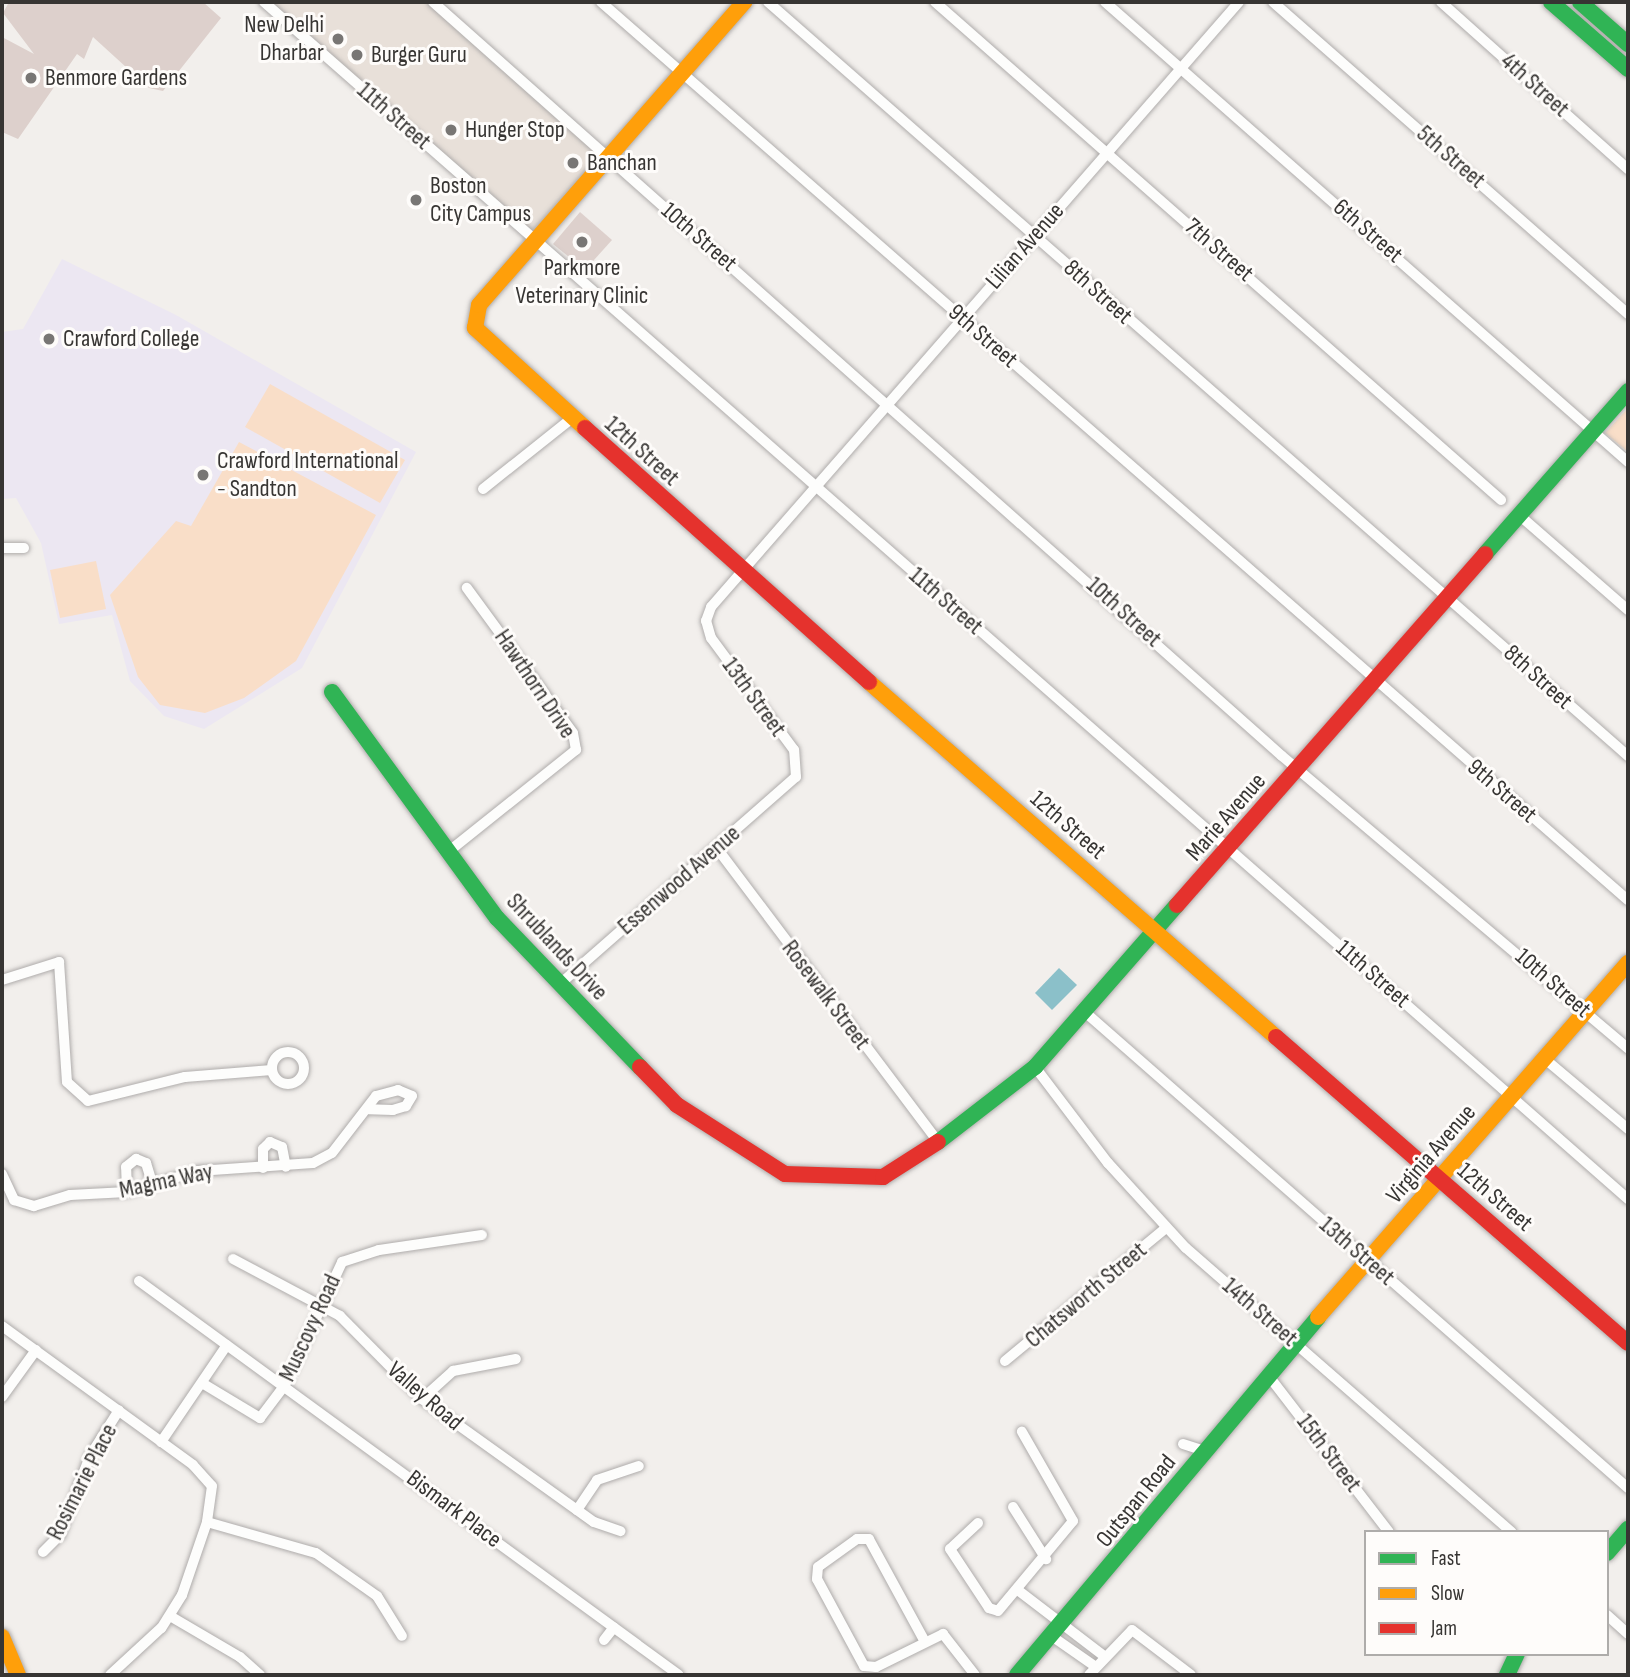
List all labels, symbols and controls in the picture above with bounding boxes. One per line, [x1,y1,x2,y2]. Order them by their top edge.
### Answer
place label: New Delhi Dharbar [244,11,324,67]
marker: New Delhi Dharbar [330,31,346,47]
place label: Burger Guru [371,41,467,69]
marker: Burger Guru [349,47,365,63]
street label: 4th Street [1495,47,1575,123]
place label: Benmore Gardens [45,64,187,92]
marker: Benmore Gardens [23,70,39,86]
street label: 11th Street [351,76,437,156]
place label: Hunger Stop [465,116,565,144]
street label: 5th Street [1411,119,1491,195]
marker: Hunger Stop [443,122,459,138]
place label: Banchan [587,149,657,177]
marker: Banchan [565,155,581,171]
place label: Boston City Campus [430,172,531,228]
marker: Boston City Campus [408,192,424,208]
street label: 6th Street [1327,193,1409,269]
street label: 10th Street [655,196,743,278]
street label: Lilian Avenue [980,197,1070,295]
street label: 7th Street [1179,212,1259,288]
marker: Parkmore Veterinary Clinic [574,234,590,250]
place label: Parkmore Veterinary Clinic [516,254,648,310]
street label: 8th Street [1058,254,1138,330]
street label: 9th Street [942,298,1024,374]
place label: Crawford College [63,325,199,353]
marker: Crawford College [41,331,57,347]
street label: 12th Street [599,410,685,492]
place label: Crawford International - Sandton [217,447,399,503]
marker: Crawford International - Sandton [195,467,211,483]
street label: 11th Street [903,561,989,641]
street label: 10th Street [1080,571,1168,653]
street label: Hawthorn Drive [488,624,582,744]
street label: 8th Street [1498,639,1578,715]
street label: 13th Street [716,652,792,742]
street label: 9th Street [1461,753,1543,829]
street label: Marie Avenue [1180,767,1272,867]
street label: 12th Street [1024,784,1112,866]
street label: Essenwood Avenue [612,819,746,941]
street label: Shrublands Drive [500,888,614,1006]
street label: 11th Street [1330,934,1416,1014]
street label: Rosewalk Street [776,935,876,1055]
street label: 10th Street [1509,942,1597,1024]
street label: Virginia Avenue [1380,1099,1482,1209]
street label: 12th Street [1451,1156,1539,1238]
street label: Magma Way [117,1157,215,1205]
street label: 13th Street [1313,1210,1401,1292]
street label: Chatsworth Street [1019,1236,1153,1354]
street label: Muscovy Road [273,1270,347,1386]
street label: 14th Street [1216,1271,1304,1353]
street label: Valley Road [381,1355,469,1437]
street label: 15th Street [1290,1408,1368,1498]
street label: Rosimarie Place [41,1419,123,1545]
street label: Outspan Road [1090,1449,1182,1553]
street label: Bismark Place [401,1464,507,1554]
legend [1364,1530,1609,1656]
text: Fast [1431,1546,1461,1571]
text: Slow [1431,1581,1464,1606]
text: Jam [1431,1616,1457,1641]

